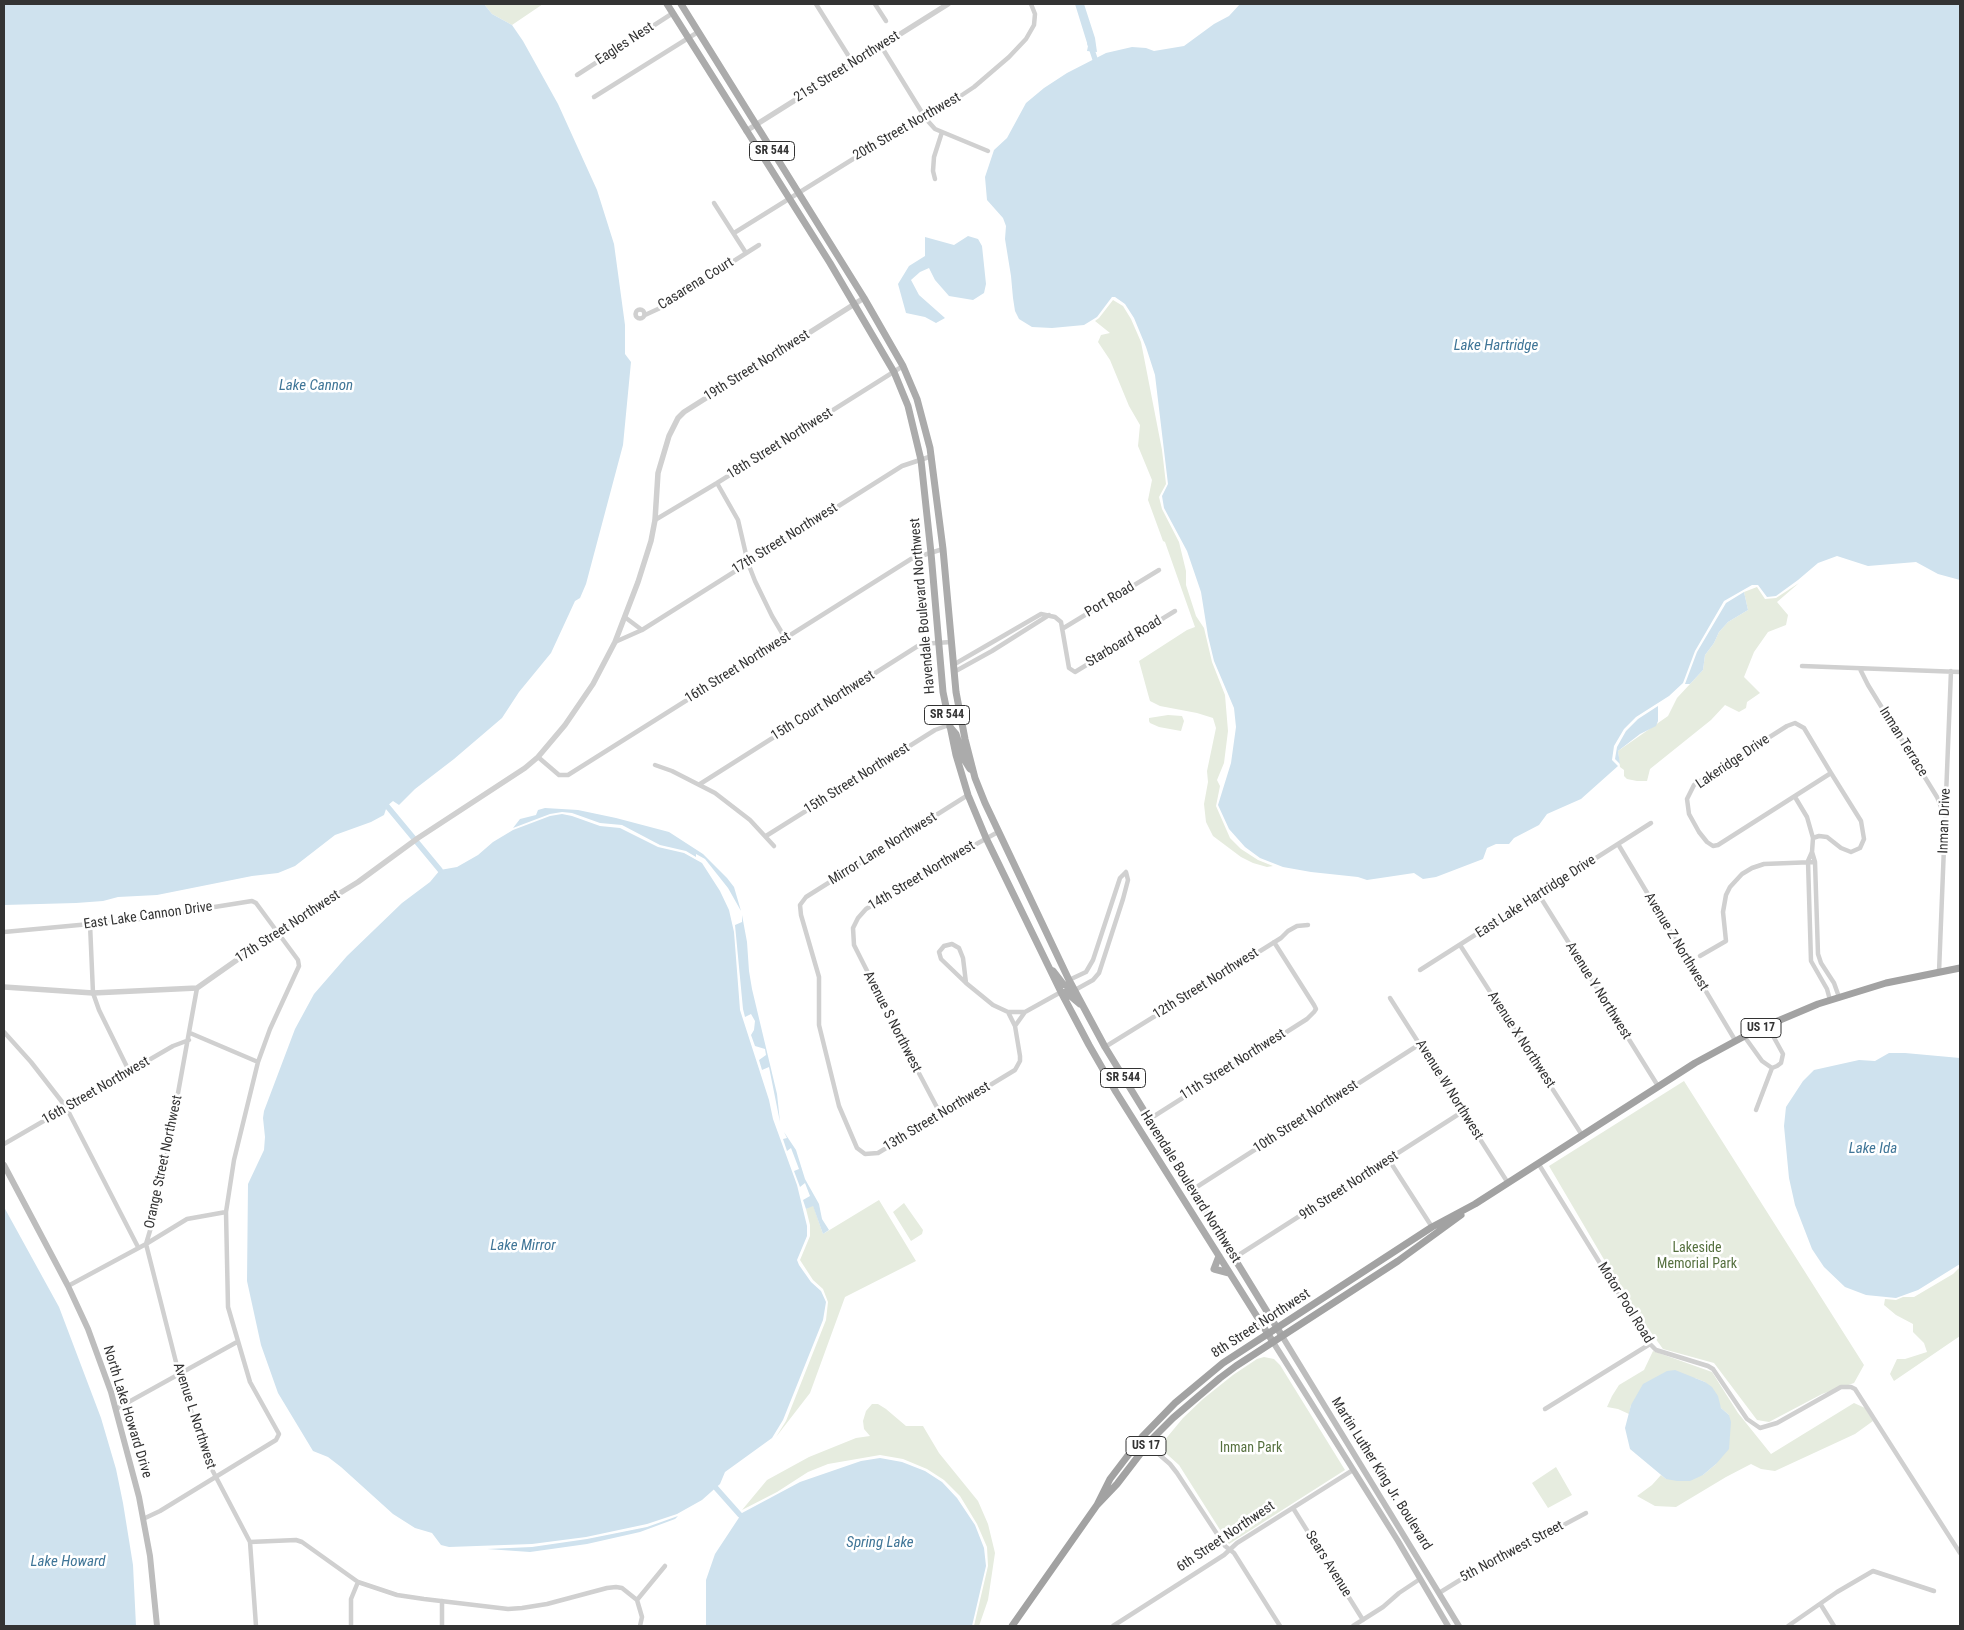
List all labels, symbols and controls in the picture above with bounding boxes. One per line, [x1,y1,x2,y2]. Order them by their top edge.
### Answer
street label: Eagles Nest [593,19,657,69]
street label: 21st Street Northwest [791,28,903,106]
street label: 20th Street Northwest [850,89,964,165]
road number: SR 544 [750,142,794,160]
street label: Casarena Court [655,254,737,314]
street label: 19th Street Northwest [701,327,813,405]
water label: Lake Hartridge [1454,337,1538,355]
water label: Lake Cannon [279,377,353,395]
street label: 18th Street Northwest [724,405,836,483]
street label: 17th Street Northwest [729,500,841,578]
street label: Havendale Boulevard Northwest [907,517,939,695]
street label: Port Road [1082,579,1138,621]
street label: Starboard Road [1083,613,1165,671]
street label: 16th Street Northwest [682,629,794,707]
street label: 15th Court Northwest [768,667,878,745]
street label: Inman Terrace [1875,704,1931,780]
road number: SR 544 [924,706,970,724]
street label: Lakeridge Drive [1693,731,1773,793]
street label: 15th Street Northwest [801,740,913,818]
street label: Inman Drive [1935,788,1955,854]
street label: Mirror Lane Northwest [826,809,940,889]
street label: 14th Street Northwest [866,838,978,914]
street label: East Lake Hartridge Drive [1473,852,1599,942]
street label: 17th Street Northwest [233,887,343,967]
street label: Avenue Z Northwest [1640,890,1712,994]
street label: East Lake Cannon Drive [83,899,213,933]
street label: Avenue Y Northwest [1561,939,1635,1043]
street label: 12th Street Northwest [1150,945,1262,1023]
street label: Avenue S Northwest [859,969,925,1075]
street label: Avenue X Northwest [1483,989,1559,1091]
road number: US 17 [1741,1018,1781,1038]
street label: 11th Street Northwest [1177,1026,1289,1104]
street label: Avenue W Northwest [1411,1037,1487,1143]
street label: 16th Street Northwest [39,1053,153,1129]
road number: SR 544 [1100,1068,1146,1088]
street label: 10th Street Northwest [1251,1077,1361,1157]
street label: 13th Street Northwest [881,1079,993,1155]
street label: Orange Street Northwest [142,1094,186,1230]
street label: Havendale Boulevard Northwest [1136,1108,1244,1266]
water label: Lake Ida [1849,1140,1897,1158]
street label: 9th Street Northwest [1296,1148,1402,1224]
water label: Lake Mirror [490,1237,556,1255]
park label: Lakeside Memorial Park [1657,1240,1737,1272]
street label: Motor Pool Road [1593,1259,1657,1347]
street label: 8th Street Northwest [1208,1286,1314,1362]
street label: North Lake Howard Drive [99,1344,155,1480]
street label: Avenue L Northwest [169,1361,219,1471]
street label: Martin Luther King Jr. Boulevard [1327,1395,1435,1553]
road number: US 17 [1126,1436,1166,1455]
park label: Inman Park [1220,1440,1282,1456]
street label: 6th Street Northwest [1174,1498,1278,1576]
street label: 5th Northwest Street [1458,1518,1566,1586]
street label: Sears Avenue [1301,1528,1355,1600]
water label: Spring Lake [846,1534,914,1552]
water label: Lake Howard [31,1553,105,1571]

